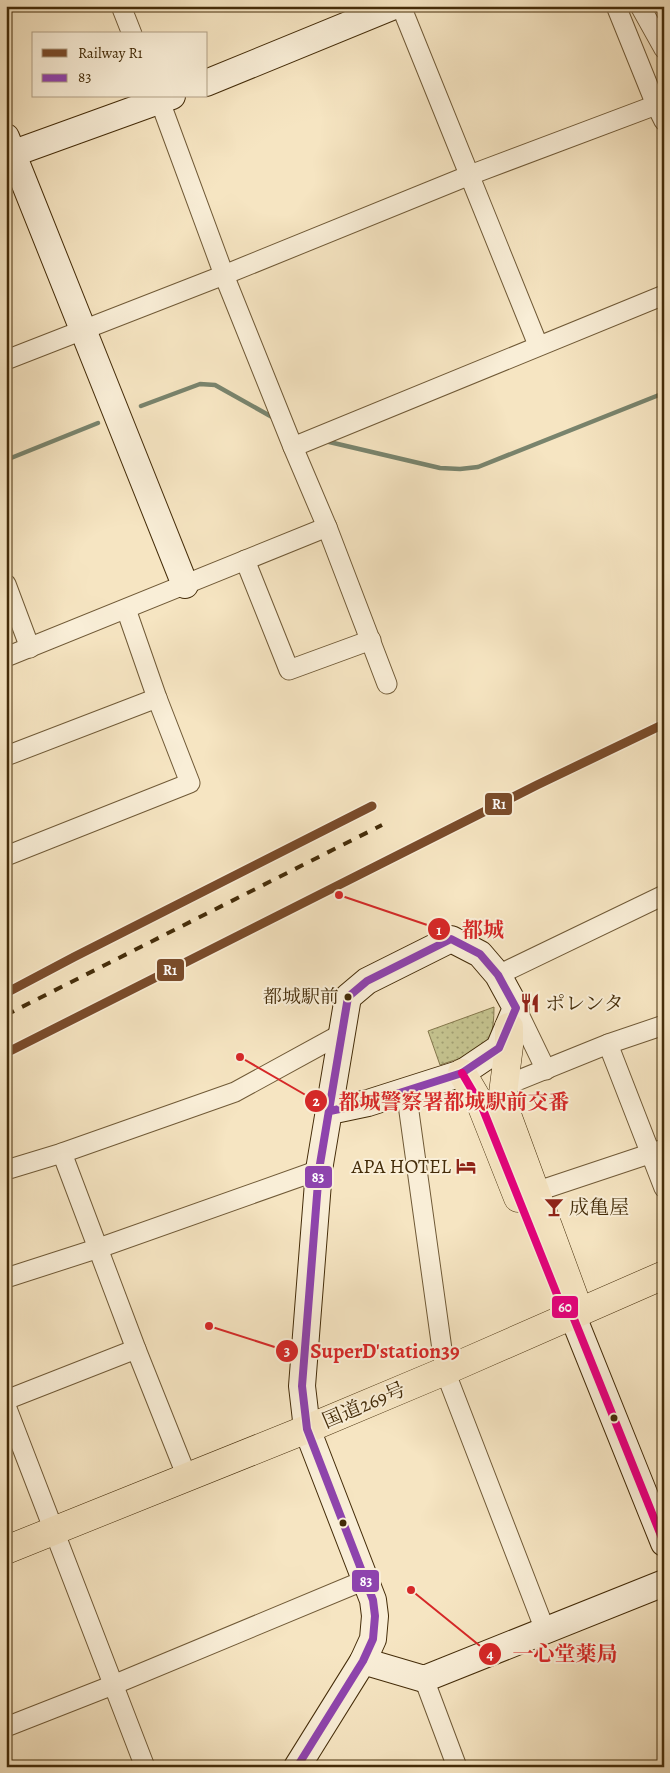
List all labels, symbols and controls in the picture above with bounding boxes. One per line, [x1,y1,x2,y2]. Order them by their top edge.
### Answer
legend [32,32,208,98]
text: Railway R1 [78,43,143,63]
text: 83 [78,67,92,87]
line badge: R1 [484,792,513,816]
text: R1 [492,795,506,814]
callout: 都城 [427,911,514,947]
text: 都城 [462,916,504,944]
text: 1 [436,920,442,940]
line badge: R1 [156,958,185,982]
text: R1 [163,961,177,980]
place label: 都城駅前 [263,984,339,1010]
place label: ポレンタ [545,990,624,1017]
marker: 都城駅前 [343,992,353,1002]
restaurant icon: ポレンタ [519,992,541,1014]
callout: 都城警察署都城駅前交番 [304,1083,580,1119]
text: 都城警察署都城駅前交番 [339,1088,570,1116]
text: 2 [312,1091,320,1111]
place label: APA HOTEL [351,1153,452,1180]
hotel icon: APA HOTEL [455,1155,477,1177]
line badge: 83 [304,1165,333,1189]
text: 83 [312,1168,324,1187]
place label: 成亀屋 [569,1194,629,1221]
bar icon: 成亀屋 [543,1196,565,1218]
line badge: 60 [551,1295,579,1319]
text: 60 [558,1298,572,1317]
callout: SuperD'station39 [275,1333,470,1369]
text: SuperD'station39 [310,1337,460,1365]
text: 3 [284,1341,290,1361]
street label: 国道269号 [318,1375,410,1435]
unlabelled marker [609,1413,619,1423]
unlabelled marker [338,1518,348,1528]
line badge: 83 [351,1569,380,1593]
text: 83 [360,1572,372,1591]
callout: 一心堂薬局 [478,1636,628,1672]
text: 一心堂薬局 [513,1640,618,1668]
text: 4 [486,1644,494,1664]

